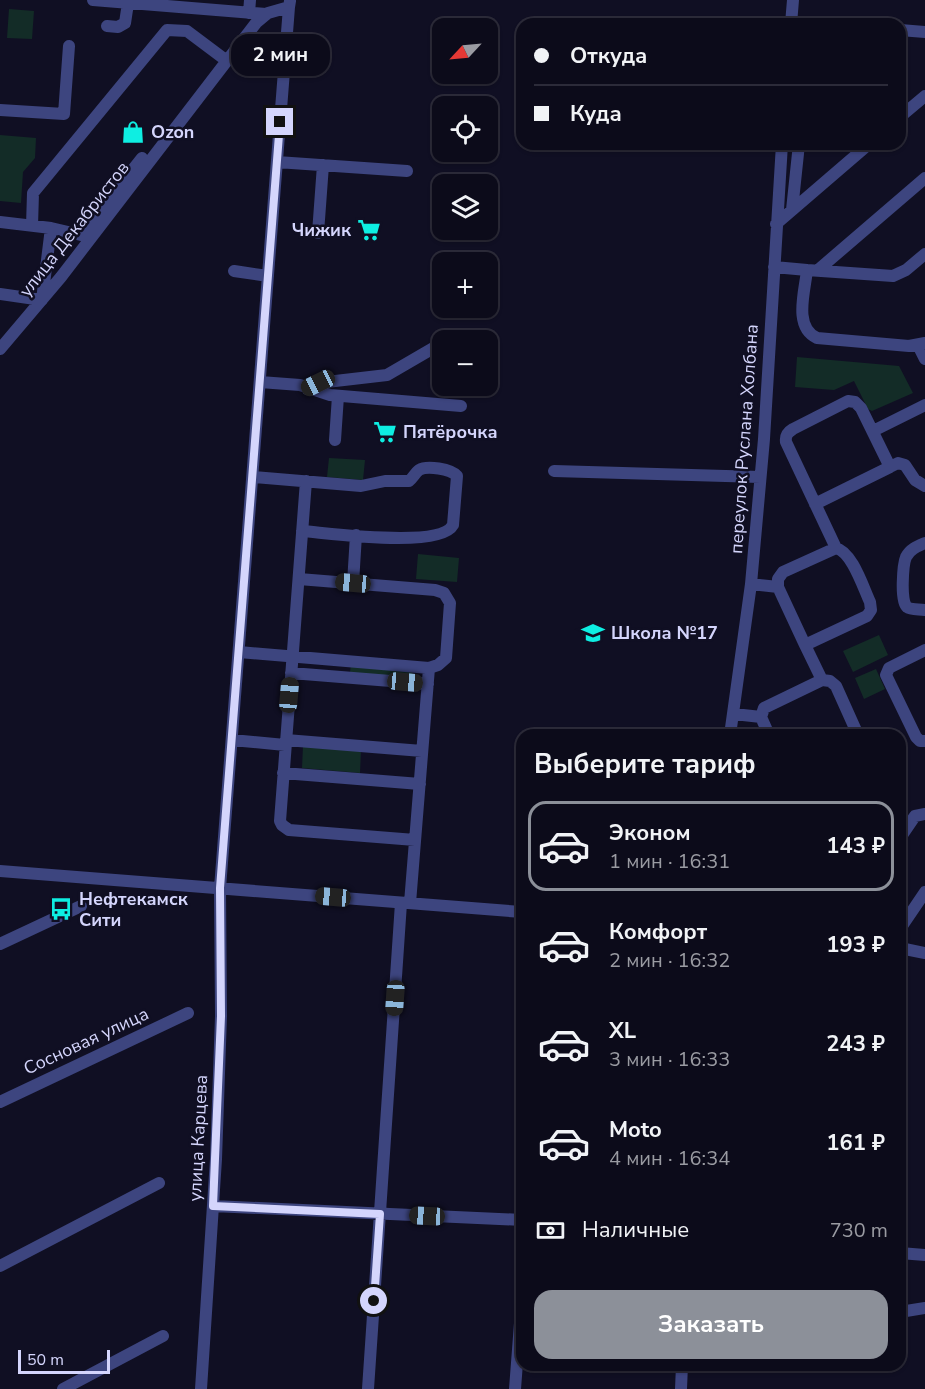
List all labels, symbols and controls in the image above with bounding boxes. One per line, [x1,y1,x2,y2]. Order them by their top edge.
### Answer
north arrow [432,18,498,84]
map controls [432,18,498,396]
callout: 2 мин [230,35,330,77]
text: 2 мин [253,41,308,68]
text: Откуда [570,41,647,71]
button: locate [432,96,498,162]
text: Куда [570,99,622,129]
route end [266,108,293,135]
shop icon: Ozon [120,119,146,145]
place label: Ozon [151,120,194,144]
street label: улица Декабристов [14,156,135,302]
button: layers [432,174,498,240]
supermarket icon: Чижик [356,217,382,243]
place label: Чижик [292,218,352,242]
button: + [432,252,498,318]
street label: переулок Руслана Холбана [724,323,764,555]
button: − [432,330,498,396]
car [298,367,338,399]
supermarket icon: Пятёрочка [372,419,398,445]
place label: Пятёрочка [403,420,498,444]
car [334,572,372,594]
school or university icon: Школа №17 [580,620,606,646]
place label: Школа №17 [611,621,718,645]
car [386,671,424,693]
car [278,676,300,714]
text: Выберите тариф [534,746,756,783]
text: Эконом [609,818,691,848]
icon: car [537,819,591,873]
text: 143 ₽ [826,831,885,861]
text: 1 мин · 16:31 [609,848,730,875]
car [314,886,352,908]
place label: Нефтекамск Сити [79,887,189,932]
bus stop icon: Нефтекамск Сити [48,896,74,922]
text: Комфорт [609,917,707,947]
icon: car [537,918,591,972]
text: 193 ₽ [826,930,885,960]
text: 2 мин · 16:32 [609,947,730,974]
car [385,979,405,1017]
street label: Сосновая улица [20,1001,152,1081]
text: XL [609,1016,636,1046]
icon: car [537,1017,591,1071]
text: 243 ₽ [826,1029,885,1059]
text: 3 мин · 16:33 [609,1046,730,1073]
street label: улица Карцева [183,1074,213,1202]
text: Moto [609,1115,662,1145]
icon: car [537,1116,591,1170]
text: 161 ₽ [826,1128,885,1158]
text: 4 мин · 16:34 [609,1145,730,1172]
car [409,1206,445,1226]
icon: cash [534,1214,567,1247]
text: Наличные [582,1215,689,1245]
text: 730 m [830,1217,888,1244]
route start [360,1287,387,1314]
button: Заказать [534,1290,888,1359]
scale bar [18,1347,110,1374]
text: 50 m [27,1349,64,1371]

